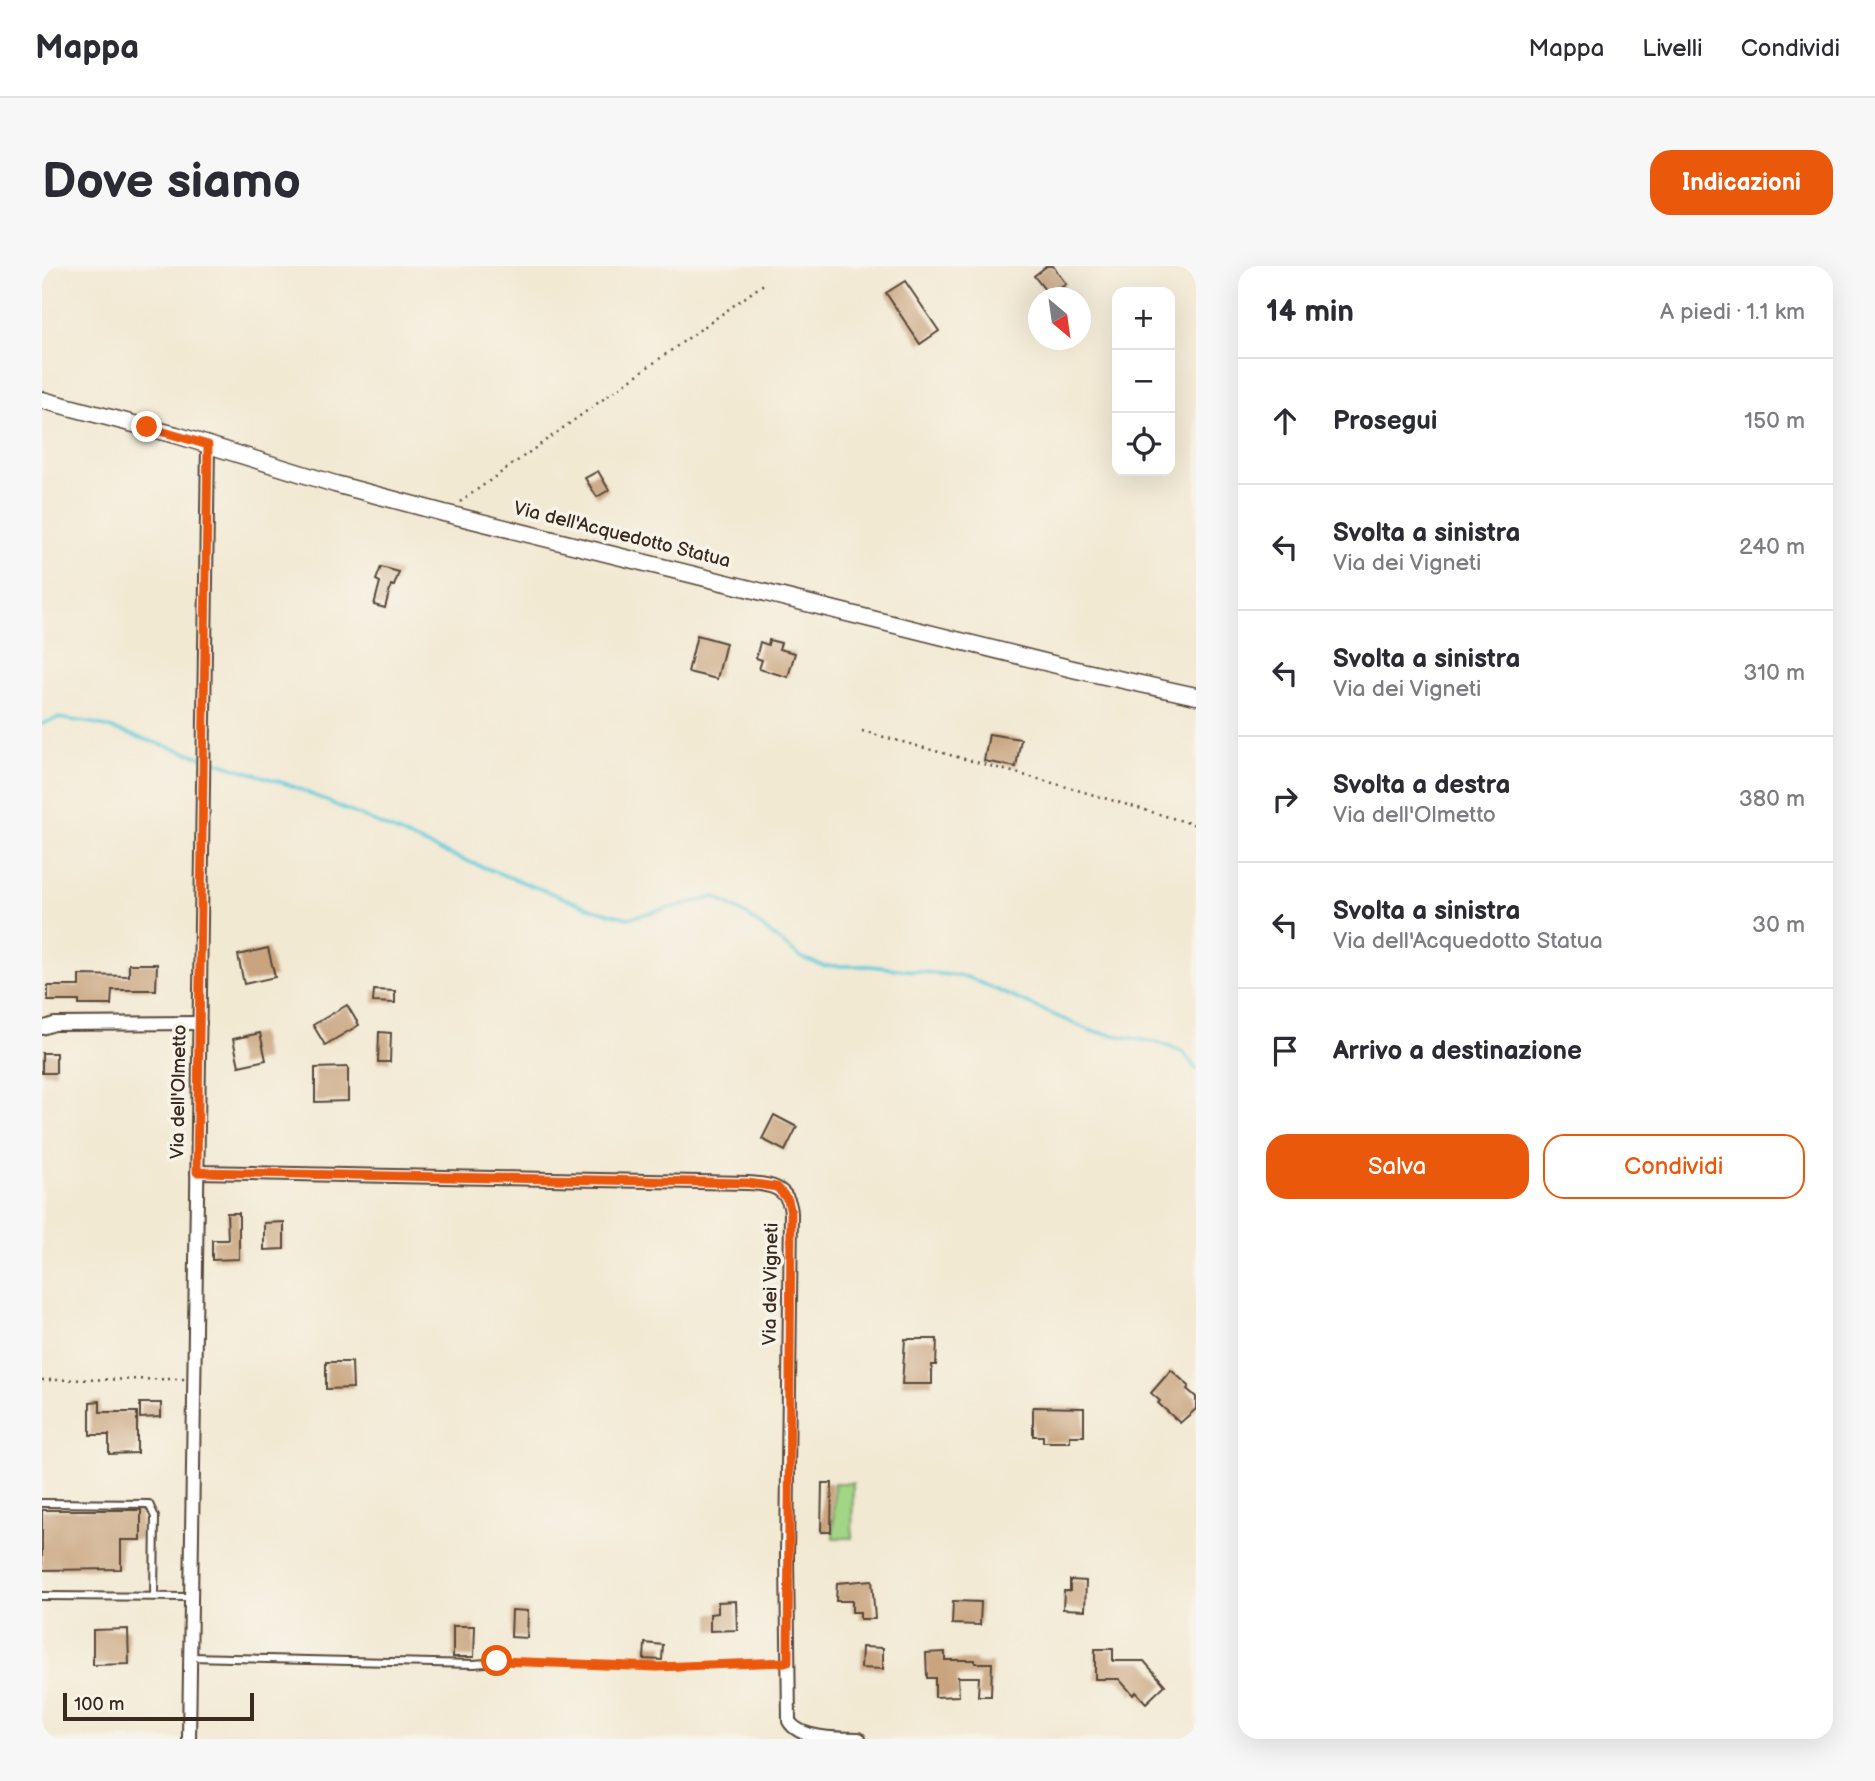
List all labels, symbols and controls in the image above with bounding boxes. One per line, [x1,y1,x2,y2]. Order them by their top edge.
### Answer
text: Mappa [35,28,139,68]
text: Mappa [1529,34,1604,63]
text: Livelli [1642,34,1703,63]
text: Condividi [1741,34,1840,63]
button: Indicazioni [1650,150,1833,215]
text: Dove siamo [42,153,301,212]
north arrow [1028,287,1091,350]
map controls [1112,287,1175,476]
button: + [1112,287,1175,350]
text: 14 min [1266,294,1354,330]
text: A piedi · 1.1 km [1660,298,1805,326]
button: − [1112,350,1175,413]
icon: ahead [1266,402,1304,440]
text: Prosegui [1333,406,1437,437]
text: 150 m [1744,407,1805,435]
route end [131,411,162,442]
button: locate [1112,413,1175,476]
street label: Via dell'Acquedotto Statua [511,497,733,573]
text: Svolta a sinistra [1333,518,1520,549]
icon: left [1266,528,1304,566]
text: 240 m [1739,533,1805,561]
text: Via dei Vigneti [1333,549,1481,577]
text: Svolta a sinistra [1333,644,1520,675]
icon: left [1266,654,1304,692]
text: 310 m [1743,659,1805,687]
text: Via dei Vigneti [1333,675,1481,703]
text: Svolta a destra [1333,770,1510,801]
icon: right [1266,780,1304,818]
text: 380 m [1739,785,1805,813]
text: Via dell'Olmetto [1333,801,1496,829]
text: Svolta a sinistra [1333,896,1520,927]
icon: left [1266,906,1304,944]
text: 30 m [1752,911,1805,939]
text: Via dell'Acquedotto Statua [1333,927,1603,955]
street label: Via dell'Olmetto [166,1025,192,1159]
icon: arrive [1266,1032,1304,1070]
text: Arrivo a destinazione [1333,1036,1582,1067]
button: Salva [1266,1134,1529,1199]
button: Condividi [1543,1134,1805,1199]
street label: Via dei Vigneti [758,1222,784,1346]
route start [481,1645,512,1676]
scale bar [63,1690,254,1722]
text: 100 m [74,1693,125,1716]

